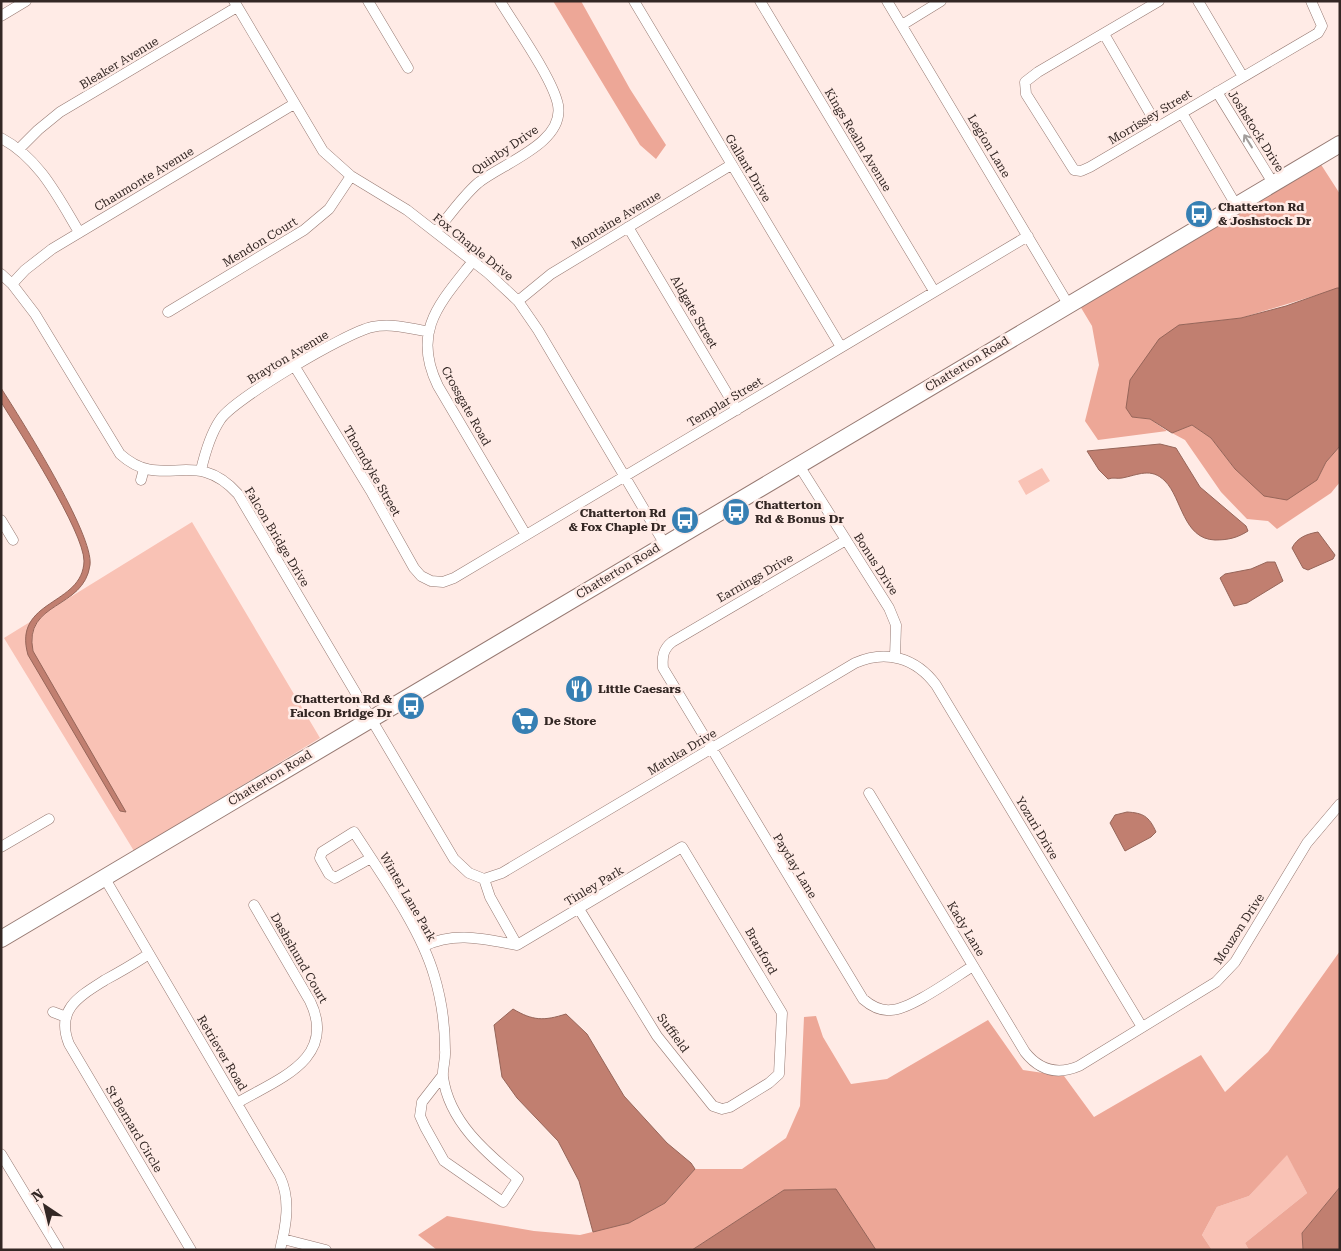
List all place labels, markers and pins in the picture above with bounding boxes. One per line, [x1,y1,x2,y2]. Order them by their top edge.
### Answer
bus stop icon: Chatterton Rd & Joshstock Dr [1184,199,1214,229]
place label: Chatterton Rd & Joshstock Dr [1218,200,1312,228]
bus stop icon: Chatterton Rd & Bonus Dr [721,497,751,527]
place label: Chatterton Rd & Bonus Dr [755,498,844,526]
bus stop icon: Chatterton Rd & Fox Chaple Dr [670,505,700,535]
place label: Chatterton Rd & Fox Chaple Dr [569,506,667,534]
restaurant icon: Little Caesars [564,674,594,704]
place label: Little Caesars [598,682,681,696]
bus stop icon: Chatterton Rd & Falcon Bridge Dr [396,691,426,721]
place label: Chatterton Rd & Falcon Bridge Dr [290,692,393,720]
supermarket icon: De Store [510,706,540,736]
place label: De Store [544,714,596,728]

